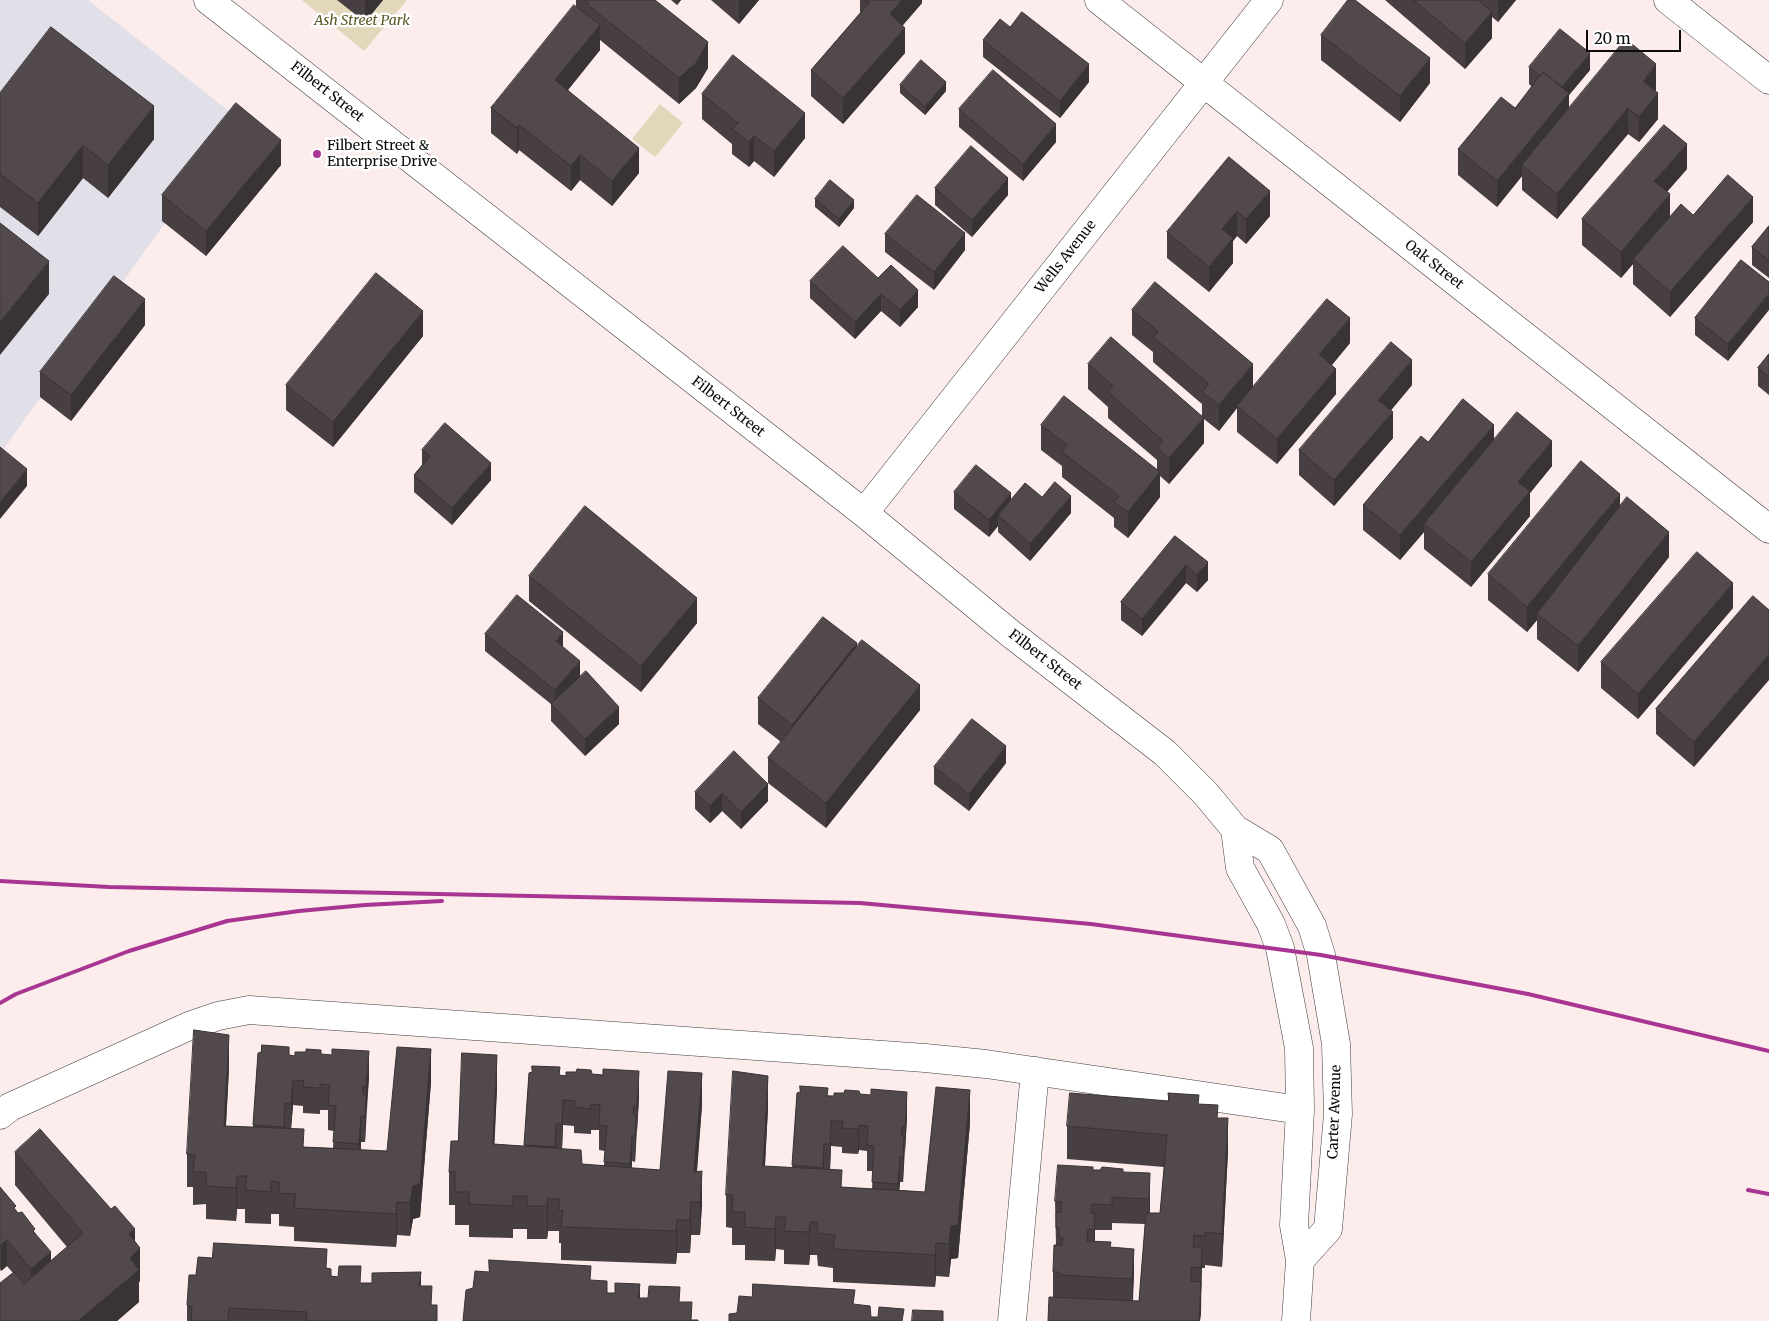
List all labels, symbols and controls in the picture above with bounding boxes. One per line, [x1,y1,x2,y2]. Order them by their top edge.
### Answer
park label: Ash Street Park [314,13,410,29]
scale bar [1589,20,1684,52]
text: 20 m [1594,29,1631,48]
street label: Filbert Street [287,58,367,126]
place label: Filbert Street & Enterprise Drive [327,138,437,170]
marker: Filbert Street & Enterprise Drive [311,148,323,160]
street label: Wells Avenue [1032,217,1100,297]
street label: Oak Street [1401,237,1467,293]
street label: Filbert Street [688,373,768,441]
street label: Filbert Street [1005,626,1085,694]
street label: Carter Avenue [1325,1065,1345,1159]

